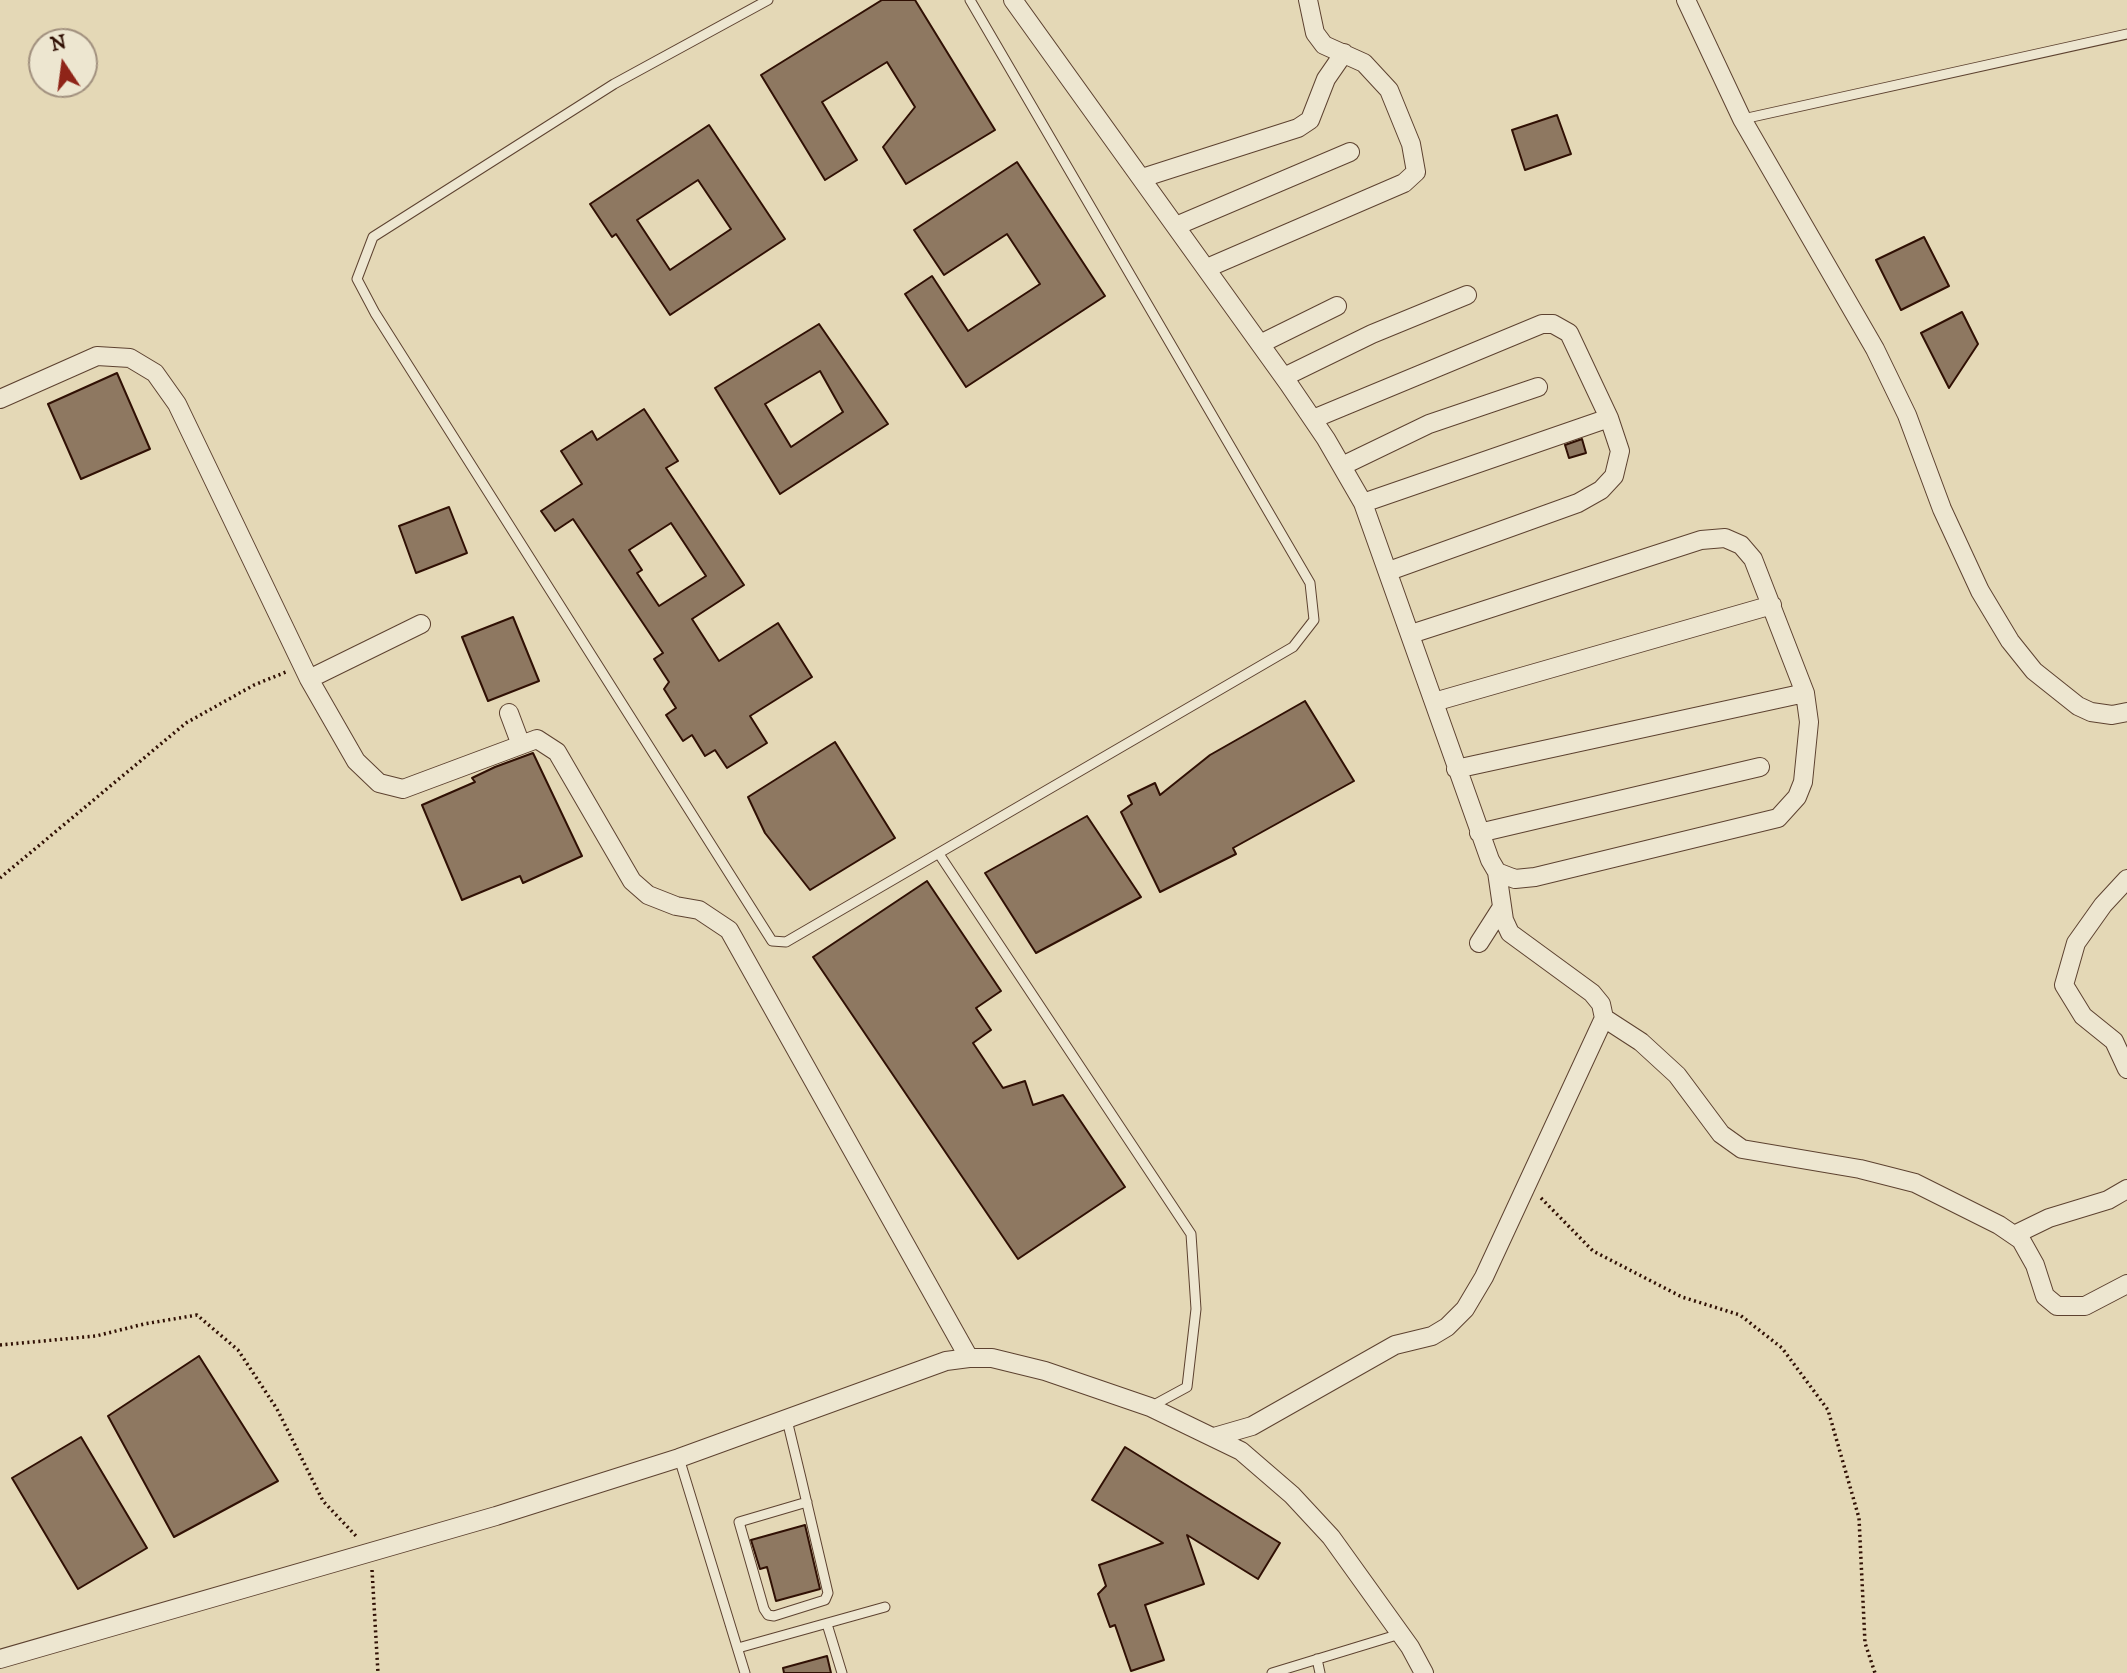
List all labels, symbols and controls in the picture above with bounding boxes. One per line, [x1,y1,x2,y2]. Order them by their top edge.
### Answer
north arrow [28,28,98,98]
text: N [48,31,69,57]

